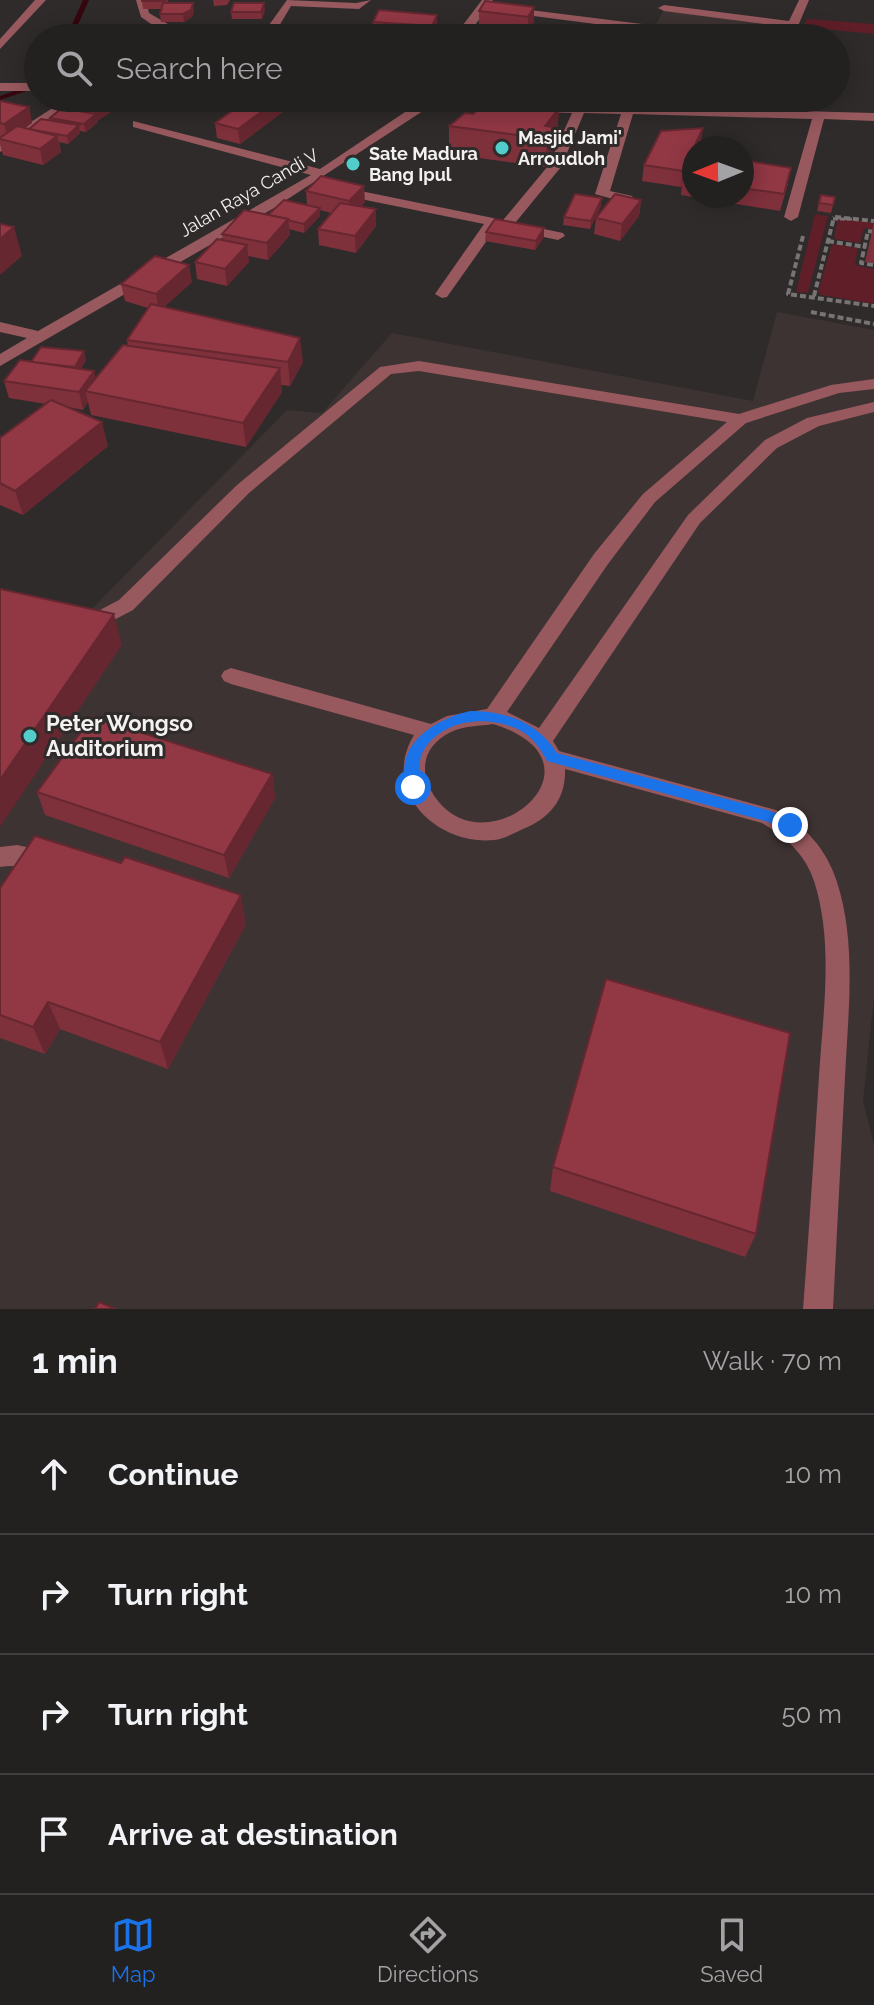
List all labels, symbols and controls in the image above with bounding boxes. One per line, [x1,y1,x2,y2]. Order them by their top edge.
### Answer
search box [24,24,850,112]
icon: search [52,46,96,90]
text: Search here [116,51,283,86]
place label: Masjid Jami' Arroudloh [518,127,622,169]
north arrow [682,136,754,208]
marker: Masjid Jami' Arroudloh [493,139,511,157]
place label: Sate Madura Bang Ipul [369,143,478,185]
street label: Jalan Raya Candi V [175,144,322,241]
marker: Sate Madura Bang Ipul [344,155,362,173]
place label: Peter Wongso Auditorium [46,710,193,761]
marker: Peter Wongso Auditorium [21,727,39,745]
route start [395,769,431,805]
route end [772,807,808,843]
text: 1 min [32,1341,118,1381]
text: Walk · 70 m [703,1346,842,1376]
icon: ahead [32,1452,76,1496]
text: Continue [108,1457,239,1492]
text: 10 m [784,1459,842,1489]
icon: right [32,1572,76,1616]
text: Turn right [108,1577,248,1612]
text: 10 m [784,1579,842,1609]
icon: right [32,1692,76,1736]
text: Turn right [108,1697,248,1732]
text: 50 m [781,1699,842,1729]
icon: arrive [32,1812,76,1856]
text: Arrive at destination [108,1817,398,1852]
tab: Map [111,1913,156,1987]
tab: Directions [377,1913,479,1987]
tab: Saved [700,1913,763,1987]

